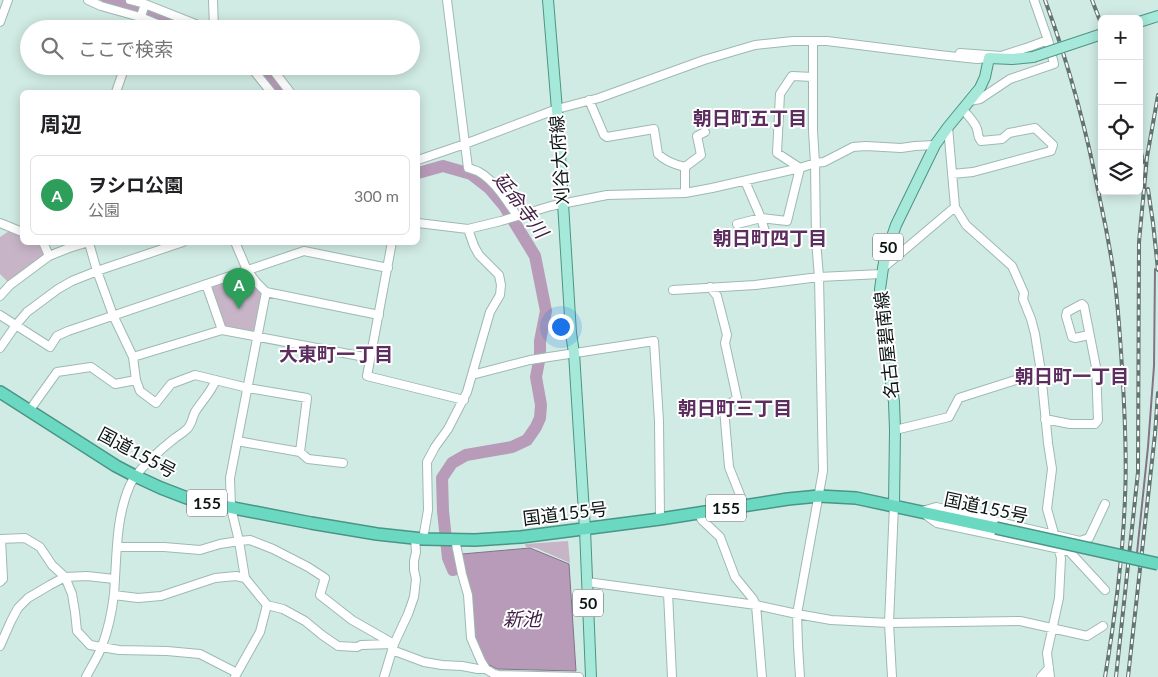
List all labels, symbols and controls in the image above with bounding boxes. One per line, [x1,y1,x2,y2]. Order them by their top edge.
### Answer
map controls [1098,15,1143,195]
button: + [1098,15,1143,60]
search box [20,20,420,75]
icon: search [38,34,66,62]
text: ここで検索 [78,37,173,60]
button: − [1098,60,1143,105]
button: locate [1098,105,1143,150]
district label: 朝日町五丁目 [693,106,807,129]
text: 周辺 [40,111,82,136]
street label: 刈谷大府線 [545,114,573,206]
button: layers [1098,150,1143,195]
water label: 延命寺川 [489,167,555,244]
text: ヲシロ公園 [88,173,183,196]
text: A [51,186,63,205]
text: 300 m [354,186,399,205]
text: 公園 [88,200,120,219]
district label: 朝日町四丁目 [713,226,827,249]
road number: 50 [873,233,903,260]
pin: A [223,268,255,309]
street label: 名古屋碧南線 [869,290,903,400]
your location [548,314,574,340]
district label: 大東町一丁目 [279,342,393,365]
district label: 朝日町一丁目 [1015,364,1129,387]
district label: 朝日町三丁目 [678,396,792,419]
street label: 国道155号 [95,422,180,482]
street label: 国道155号 [942,487,1030,527]
road number: 155 [187,489,227,516]
road number: 155 [706,494,746,522]
street label: 国道155号 [521,497,609,529]
road number: 50 [573,590,603,616]
water label: 新池 [503,607,543,630]

